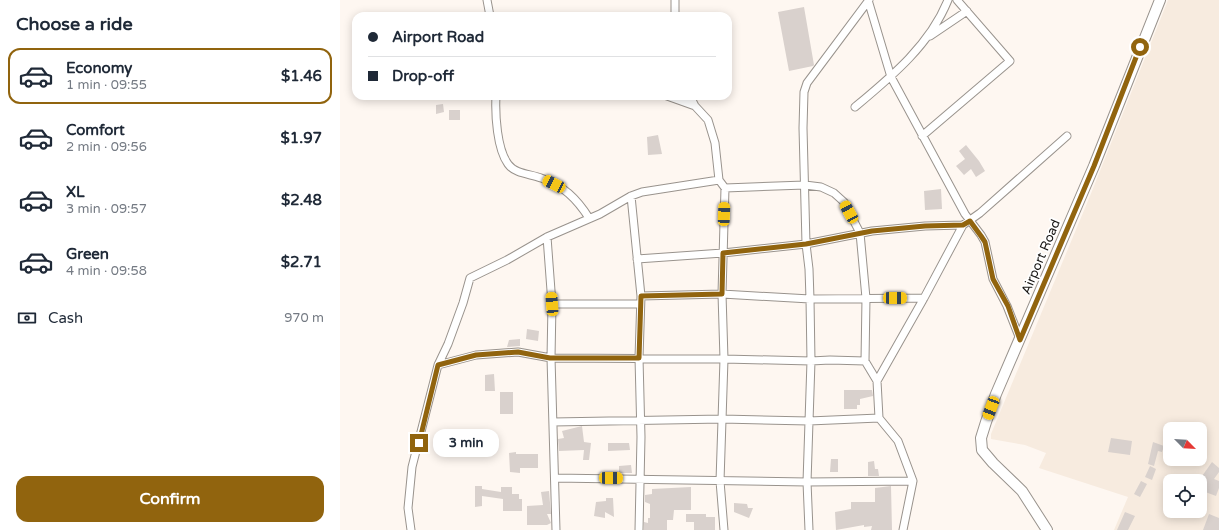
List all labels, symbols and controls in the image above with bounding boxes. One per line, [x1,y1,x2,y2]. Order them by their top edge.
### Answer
text: Choose a ride [16,13,133,35]
text: Airport Road [392,28,484,46]
route start [1131,38,1149,56]
icon: car [18,58,54,94]
text: Economy [66,59,132,77]
text: $1.46 [281,67,322,85]
text: Drop-off [392,67,454,85]
text: 1 min · 09:55 [66,77,147,93]
icon: car [18,120,54,156]
text: Comfort [66,121,125,139]
text: $1.97 [281,129,322,147]
text: 2 min · 09:56 [66,139,147,155]
car [541,173,567,195]
icon: car [18,182,54,218]
text: XL [66,183,85,201]
text: $2.48 [281,191,322,209]
car [838,199,860,225]
text: 3 min · 09:57 [66,201,147,217]
car [718,202,730,226]
street label: Airport Road [1018,217,1064,297]
icon: car [18,244,54,280]
text: Green [66,245,109,263]
text: $2.71 [281,253,322,271]
text: 4 min · 09:58 [66,263,147,279]
car [545,292,559,316]
car [883,292,907,304]
icon: cash [16,307,38,329]
text: Cash [48,309,83,327]
text: 970 m [284,310,324,326]
car [981,395,1001,421]
north arrow [1163,422,1207,466]
map controls [1163,422,1207,518]
callout: 3 min [433,429,499,457]
route end [410,434,428,452]
text: 3 min [449,435,483,451]
car [599,472,623,484]
button: locate [1163,474,1207,518]
button: Confirm [16,476,324,522]

